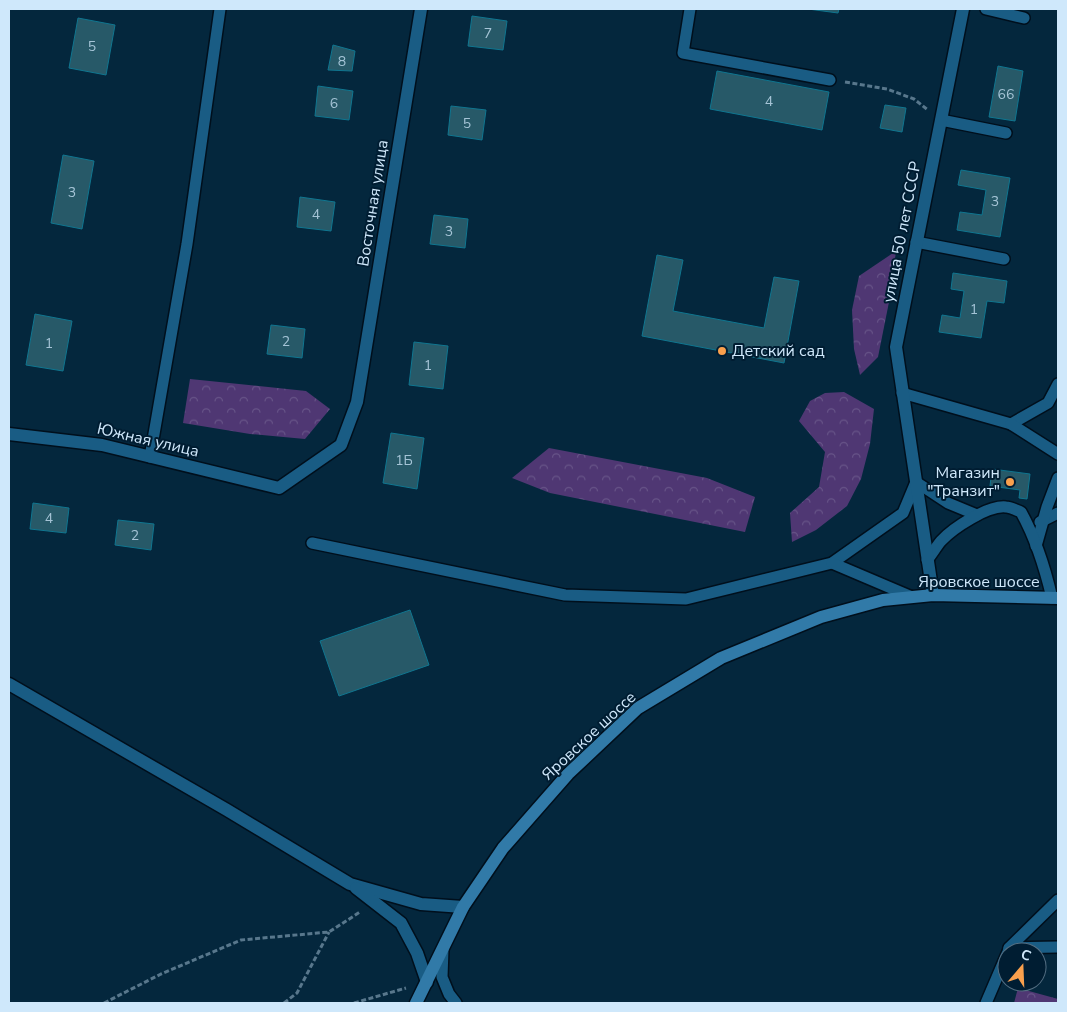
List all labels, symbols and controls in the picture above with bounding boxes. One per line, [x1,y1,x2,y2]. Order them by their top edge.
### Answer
house number: 7 [484,24,492,43]
house number: 5 [88,37,96,56]
house number: 8 [338,52,346,71]
house number: 66 [998,85,1014,104]
house number: 4 [765,92,773,111]
house number: 6 [330,94,338,113]
house number: 5 [463,114,471,133]
street label: Восточная улица [352,138,394,268]
street label: улица 50 лет СССР [878,160,926,304]
house number: 3 [68,183,76,202]
house number: 3 [991,192,999,211]
house number: 4 [312,205,320,224]
house number: 3 [445,222,453,241]
house number: 1 [970,300,978,319]
house number: 2 [282,332,290,351]
house number: 1 [45,334,53,353]
place label: Детский сад [732,340,825,362]
marker: Детский сад [716,345,728,357]
house number: 1 [424,356,432,375]
street label: Южная улица [95,418,201,462]
house number: 1Б [395,451,413,470]
place label: Магазин "Транзит" [927,462,1000,502]
marker: Магазин "Транзит" [1004,476,1016,488]
house number: 4 [45,509,53,528]
house number: 2 [131,526,139,545]
street label: Яровское шоссе [918,571,1040,593]
street label: Яровское шоссе [537,687,641,785]
north arrow [997,942,1047,992]
text: С [1018,945,1034,966]

